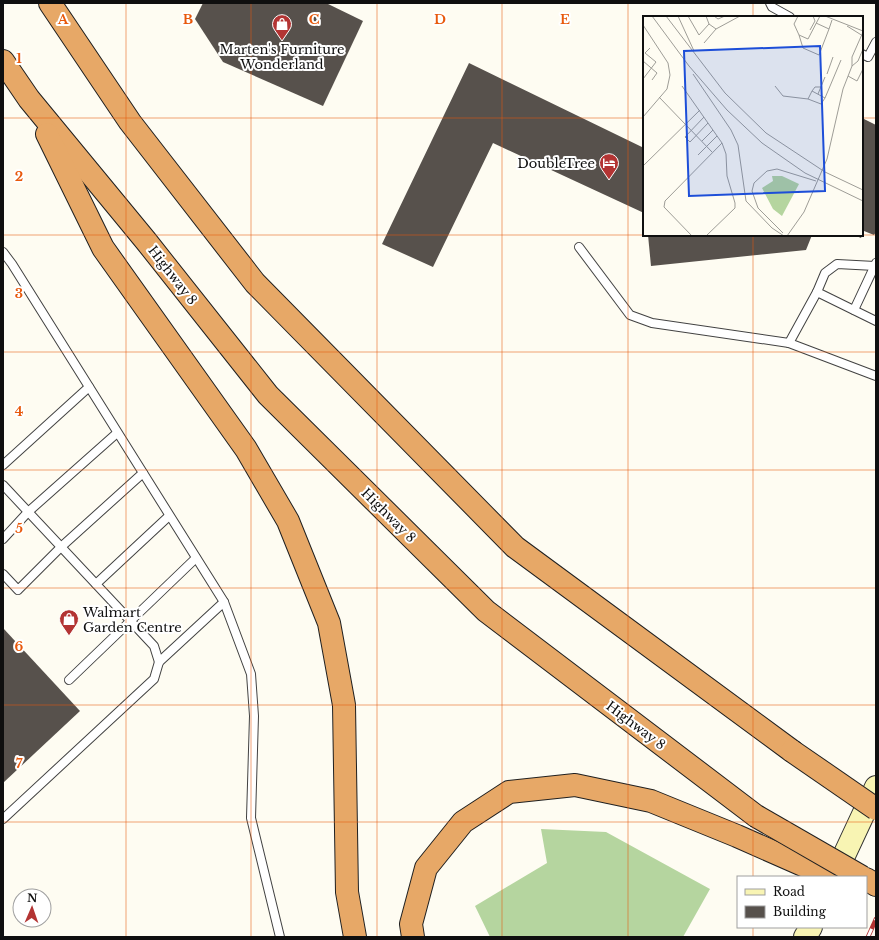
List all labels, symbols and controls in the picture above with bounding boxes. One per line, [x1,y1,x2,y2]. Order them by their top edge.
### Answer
text: A [57,11,69,28]
text: B [183,11,193,28]
text: C [309,11,320,28]
text: D [434,11,446,28]
text: E [560,11,570,28]
shop icon: Marten's Furniture Wonderland [271,13,293,41]
inset map [643,16,863,236]
place label: Marten's Furniture Wonderland [219,41,345,73]
text: 1 [16,50,22,67]
hotel icon: DoubleTree [598,152,620,180]
place label: DoubleTree [517,155,595,172]
text: 2 [15,168,23,185]
street label: Highway 8 [144,242,201,308]
text: 3 [15,285,23,302]
text: 4 [15,403,24,420]
street label: Highway 8 [358,484,420,546]
text: 5 [15,520,23,537]
place label: Walmart Garden Centre [82,604,182,636]
shop icon: Walmart Garden Centre [58,608,80,636]
text: 6 [15,638,24,655]
street label: Highway 8 [602,697,669,753]
text: 7 [16,755,23,772]
legend [737,876,867,928]
text: Road [773,884,805,899]
north arrow [12,888,52,928]
text: N [27,891,38,905]
text: Building [773,904,827,919]

